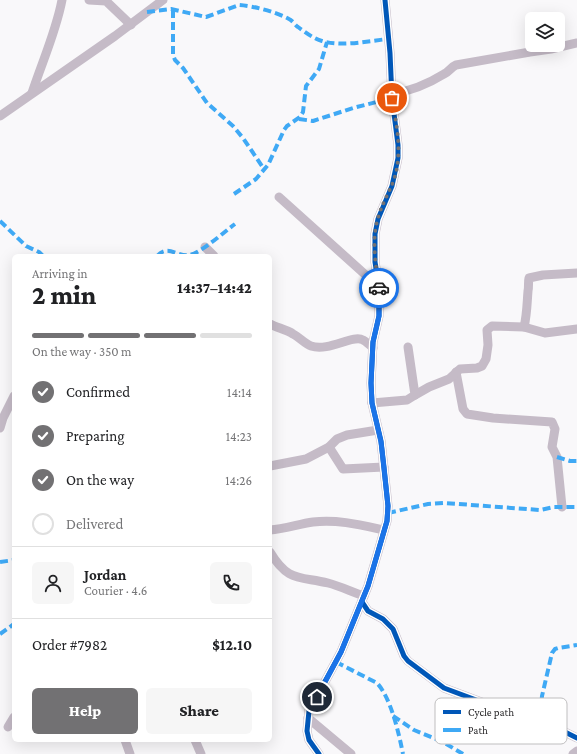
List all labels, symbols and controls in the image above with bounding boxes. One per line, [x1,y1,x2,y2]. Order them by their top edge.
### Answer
map controls [525,12,565,52]
button: layers [525,12,565,52]
pin [375,81,409,115]
icon: bag [381,87,403,109]
text: Arriving in [32,266,88,281]
courier [359,268,399,308]
icon: car [368,277,390,299]
text: 14:37–14:42 [177,280,252,296]
text: 2 min [32,281,96,310]
text: On the way · 350 m [32,344,132,359]
icon: check [32,381,54,403]
text: Confirmed [66,384,130,400]
text: 14:14 [227,385,252,400]
icon: check [32,425,54,447]
text: Preparing [66,428,125,444]
text: 14:23 [226,429,252,444]
icon: check [32,469,54,491]
text: On the way [66,472,134,488]
text: 14:26 [225,473,252,488]
text: Delivered [66,516,123,532]
button: person [32,562,74,604]
button: phone [210,562,252,604]
text: Jordan [84,567,126,583]
text: Courier · 4.6 [84,583,147,598]
text: Order #7982 [32,637,107,653]
text: $12.10 [212,637,252,653]
pin [300,680,334,714]
icon: home [306,686,328,708]
button: Help [32,688,138,734]
button: Share [146,688,252,734]
legend [435,698,567,744]
text: Cycle path [468,706,514,719]
text: Path [468,724,488,736]

